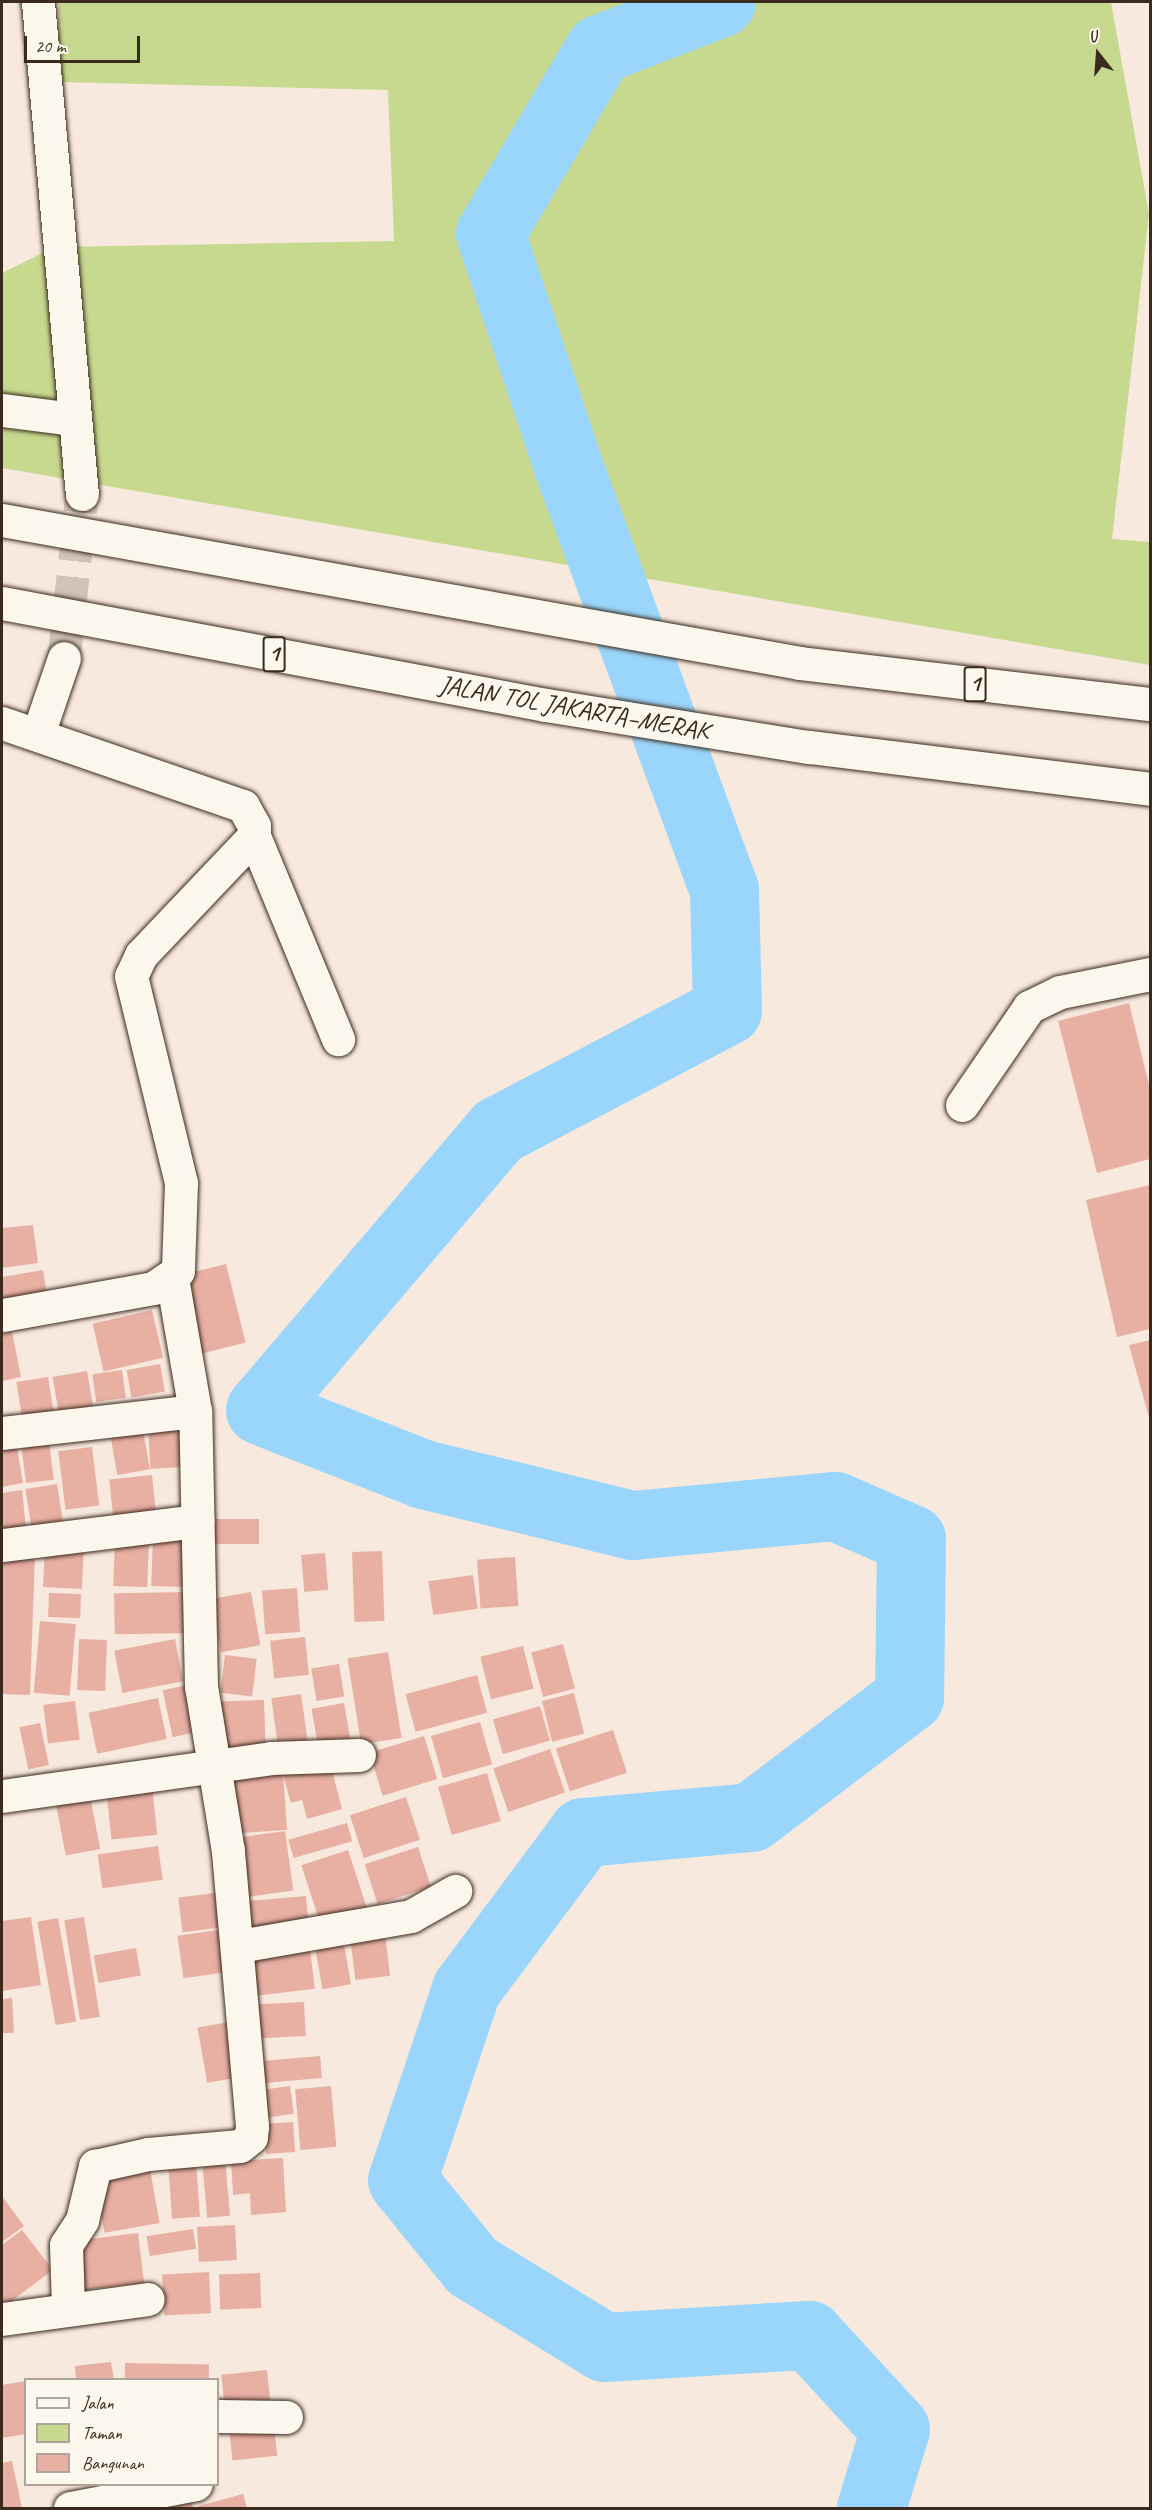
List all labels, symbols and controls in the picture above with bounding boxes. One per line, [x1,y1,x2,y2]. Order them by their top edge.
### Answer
scale bar [27,24,142,62]
north arrow [1068,24,1128,84]
text: U [1086,26,1099,47]
text: 20 m [35,35,66,57]
road number: 1 [262,633,286,675]
road number: 1 [963,663,987,705]
street label: JALAN TOL JAKARTA–MERAK [437,669,711,747]
legend [24,2378,219,2486]
text: Jalan [82,2392,114,2414]
text: Taman [82,2422,122,2444]
text: Bangunan [82,2452,144,2474]

